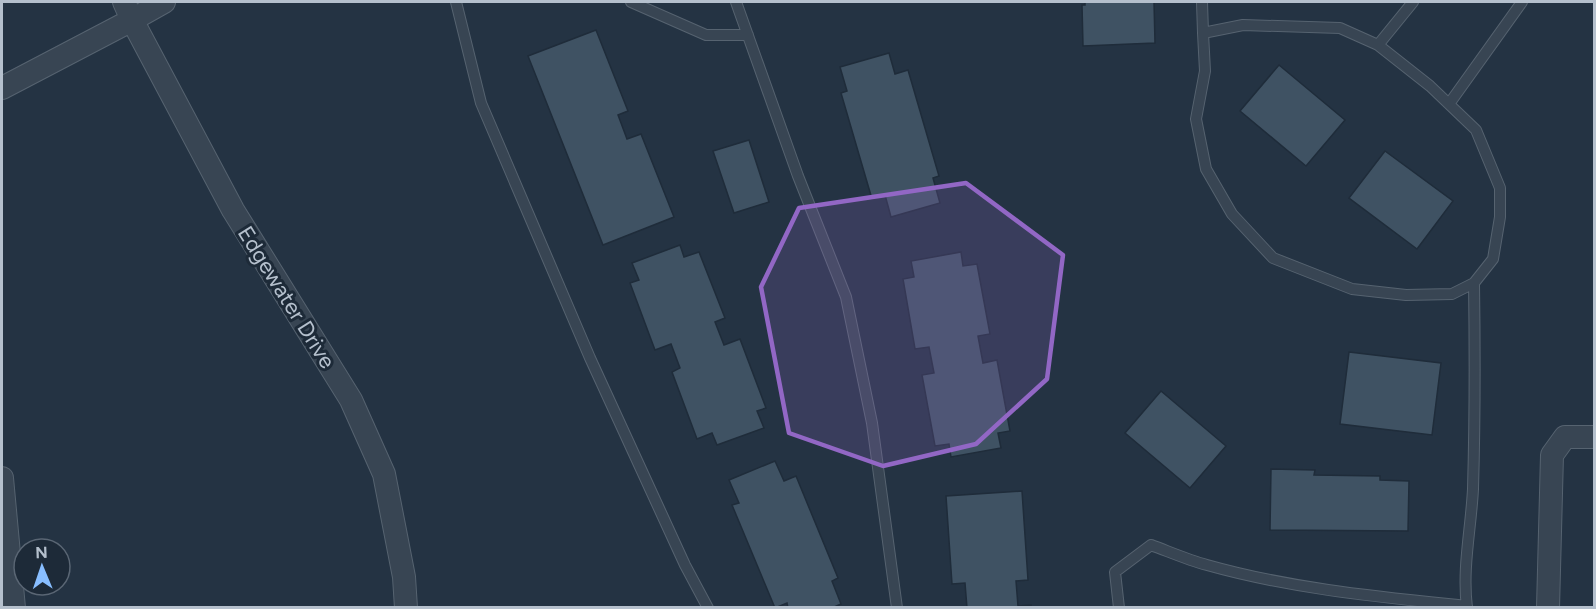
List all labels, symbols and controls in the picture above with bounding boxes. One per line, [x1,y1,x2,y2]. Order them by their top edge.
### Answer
street label: Edgewater Drive [232,221,341,373]
north arrow [12,537,72,597]
text: N [35,543,48,562]

